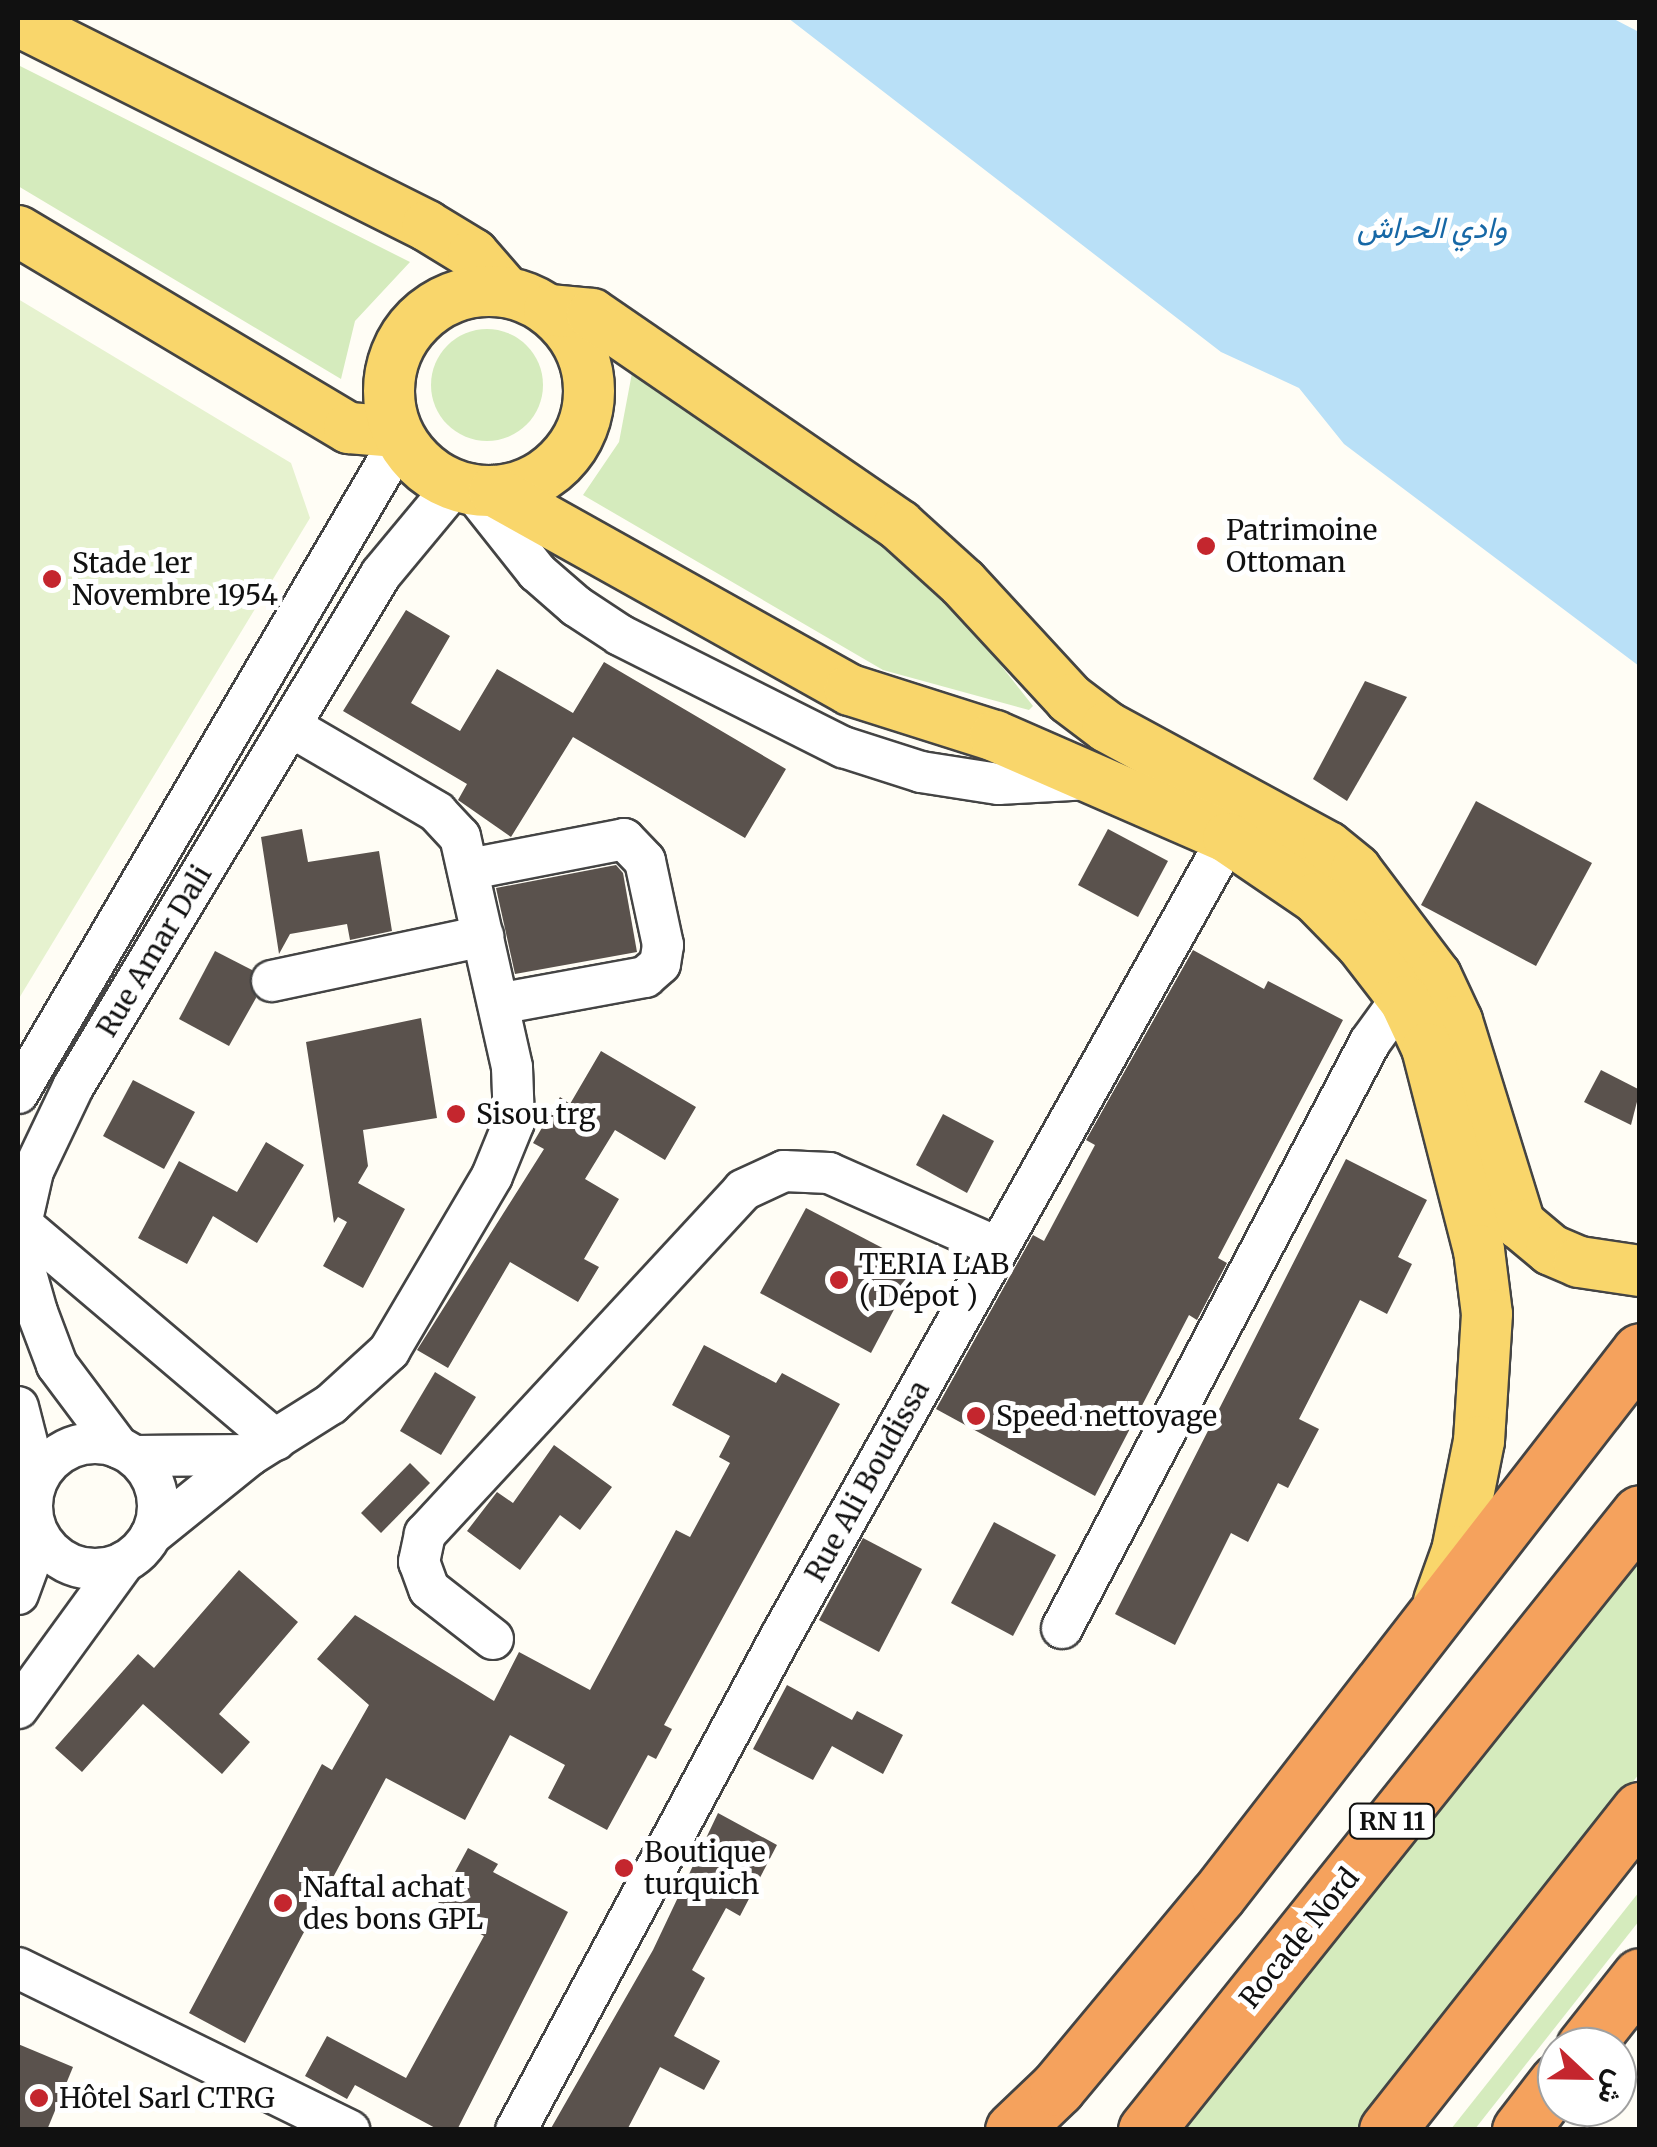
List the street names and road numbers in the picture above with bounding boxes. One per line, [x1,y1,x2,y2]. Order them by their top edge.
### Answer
street label: Rue Amar Dali [90,859,218,1043]
street label: Rue Ali Boudissa [798,1375,936,1587]
road number: RN 11 [1347,1801,1437,1841]
street label: Rocade Nord [1232,1861,1366,2015]

